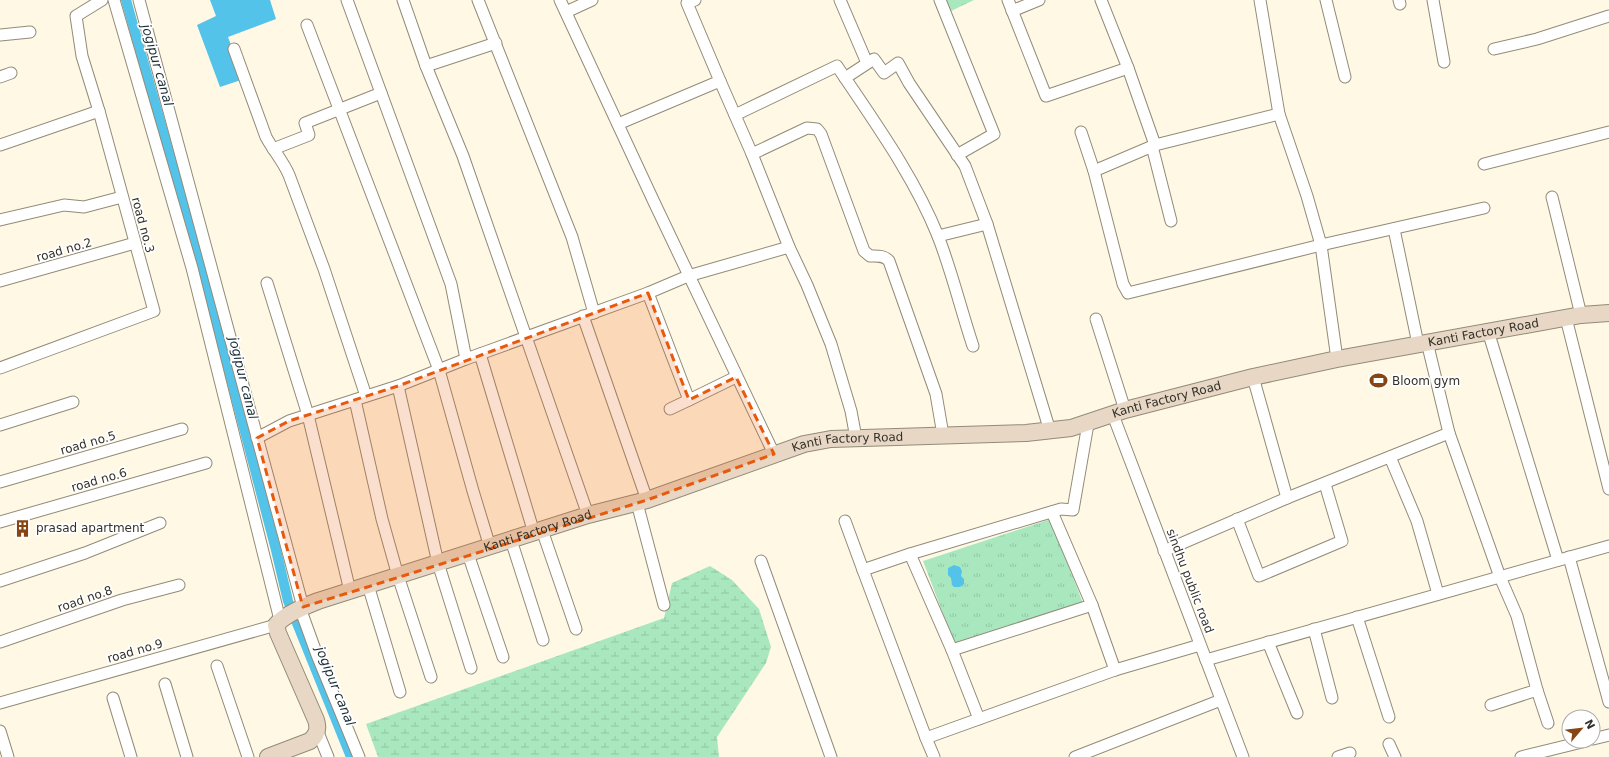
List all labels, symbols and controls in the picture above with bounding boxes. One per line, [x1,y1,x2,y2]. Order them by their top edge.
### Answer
water label: jogipur canal [138,21,176,108]
street label: road no.3 [129,196,157,254]
street label: road no.2 [35,235,93,265]
street label: Kanti Factory Road [1427,316,1540,349]
water label: jogipur canal [226,333,261,421]
sports icon: Bloom gym [1369,371,1389,391]
place label: Bloom gym [1392,374,1460,388]
street label: Kanti Factory Road [1110,378,1223,421]
street label: road no.5 [59,428,117,458]
street label: Kanti Factory Road [790,430,904,455]
street label: road no.6 [70,465,128,495]
street label: Kanti Factory Road [482,507,593,555]
building icon: prasad apartment [13,518,33,538]
place label: prasad apartment [36,521,145,535]
street label: sindhu public road [1164,527,1216,635]
street label: road no.8 [56,583,114,615]
street label: road no.9 [106,636,164,666]
water label: jogipur canal [312,642,358,728]
north arrow [1561,709,1601,749]
text: N [1581,717,1597,732]

